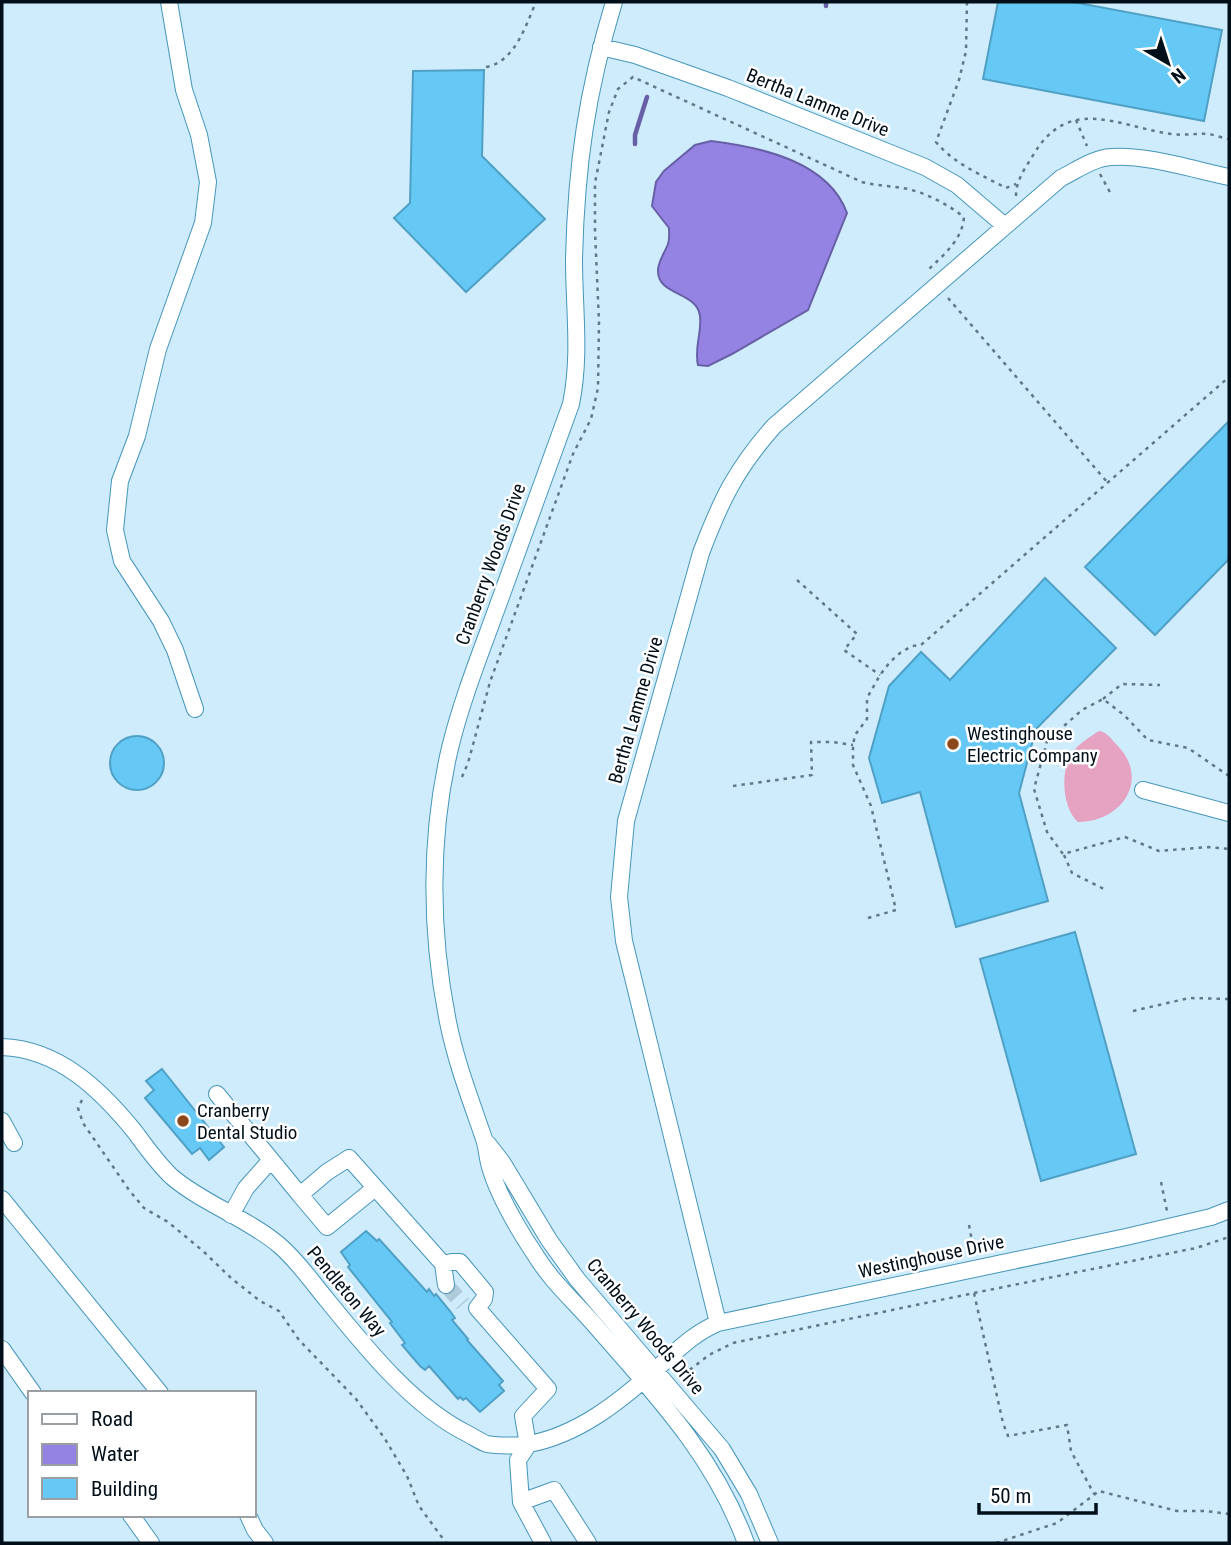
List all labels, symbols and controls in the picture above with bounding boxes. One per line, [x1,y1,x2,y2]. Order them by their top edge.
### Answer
north arrow [1133,28,1203,98]
street label: Bertha Lamme Drive [743,63,893,142]
text: N [1167,63,1190,88]
street label: Cranberry Woods Drive [451,480,530,648]
street label: Bertha Lamme Drive [604,634,667,786]
place label: Westinghouse Electric Company [967,722,1098,767]
marker: Westinghouse Electric Company [945,736,961,752]
place label: Cranberry Dental Studio [197,1099,297,1144]
marker: Cranberry Dental Studio [175,1113,191,1129]
street label: Westinghouse Drive [856,1230,1006,1283]
street label: Pendleton Way [302,1241,391,1341]
street label: Cranberry Woods Drive [582,1254,709,1399]
legend [28,1391,256,1517]
text: Road [91,1407,133,1431]
text: Water [91,1442,139,1466]
scale bar [979,1472,1096,1516]
text: Building [91,1477,158,1501]
text: 50 m [990,1484,1031,1508]

